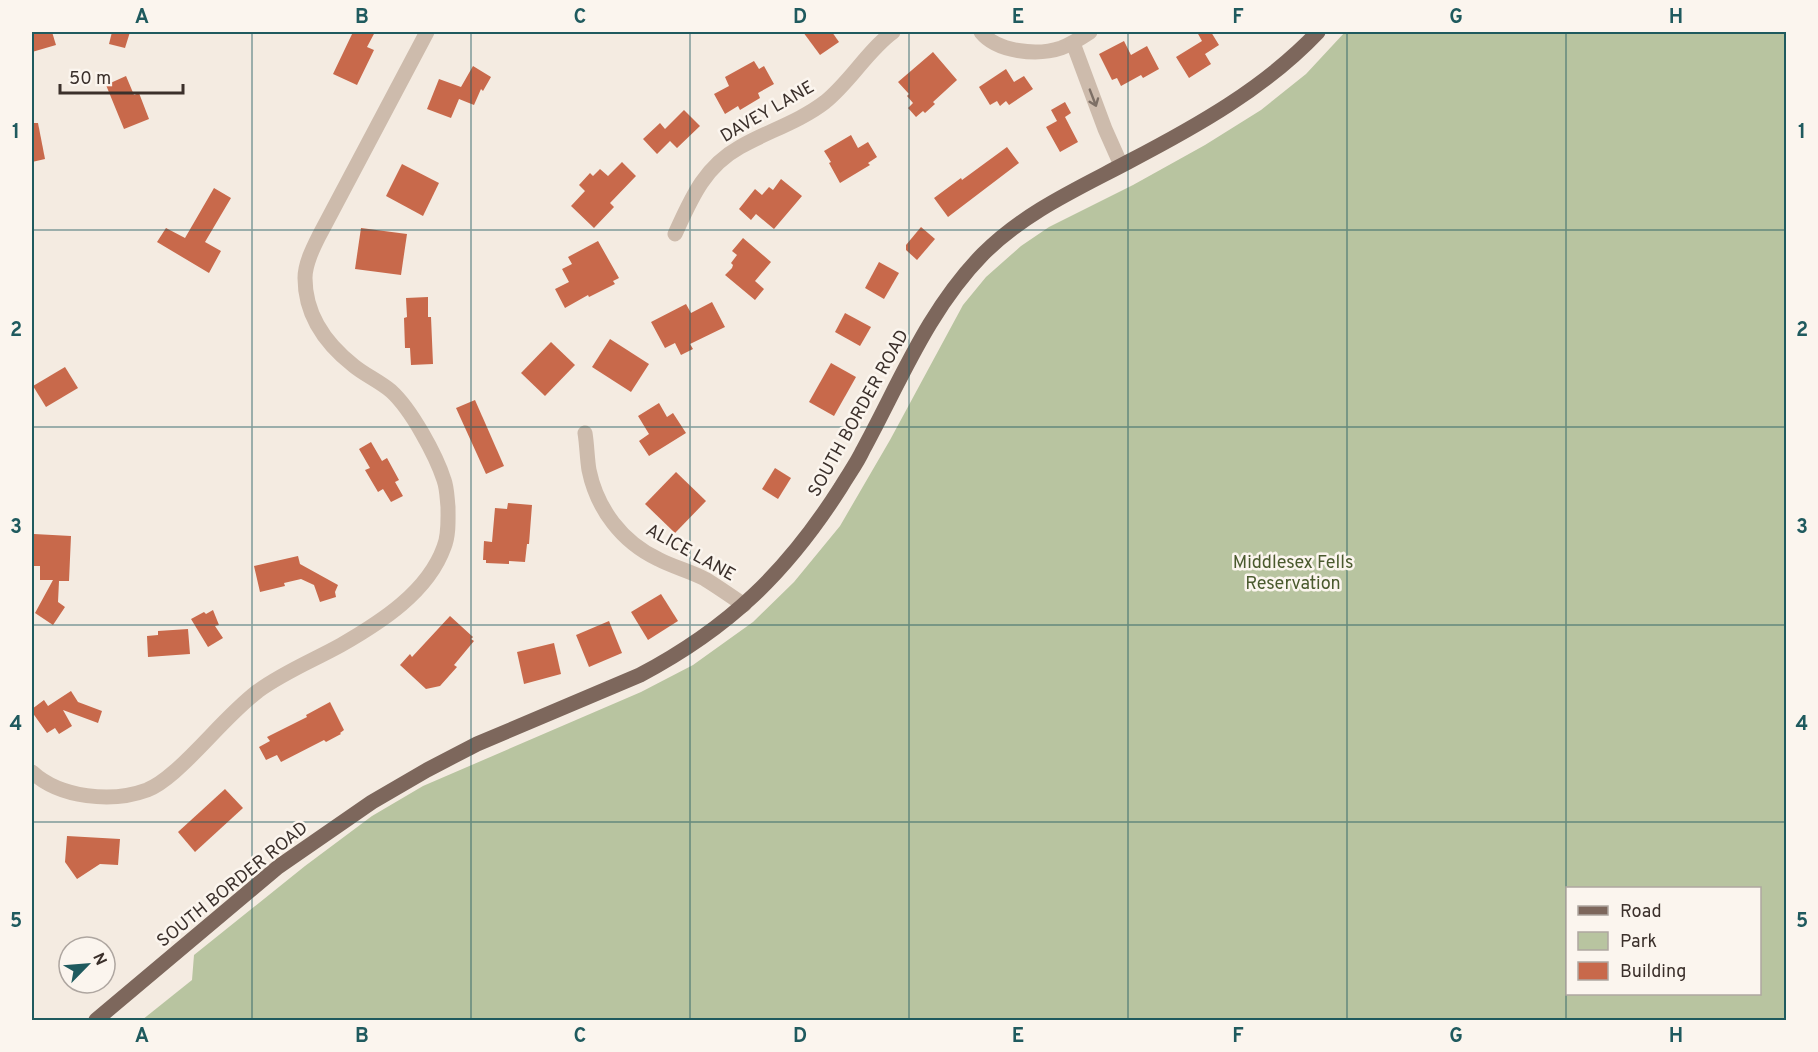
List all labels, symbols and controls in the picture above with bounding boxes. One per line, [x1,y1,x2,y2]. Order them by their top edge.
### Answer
text: A [135,5,149,31]
text: B [355,5,369,31]
text: C [574,5,586,31]
text: D [793,5,807,31]
text: E [1012,5,1024,31]
text: F [1232,5,1244,31]
text: G [1449,5,1463,31]
text: H [1669,5,1683,31]
scale bar [60,57,183,95]
text: 50 m [69,68,111,91]
street label: DAVEY LANE [717,76,819,148]
one-way arrow [1089,88,1100,106]
text: 1 [12,120,20,146]
text: 1 [1798,120,1806,146]
text: 2 [10,318,22,344]
text: 2 [1796,318,1808,344]
street label: SOUTH BORDER ROAD [804,326,915,501]
text: 3 [10,515,22,541]
text: 3 [1796,515,1808,541]
street label: ALICE LANE [641,519,739,587]
park label: Middlesex Fells Reservation [1233,552,1353,596]
text: 4 [10,712,22,738]
text: 4 [1796,712,1808,738]
street label: SOUTH BORDER ROAD [153,817,313,953]
legend [1566,887,1761,995]
text: Road [1620,901,1662,924]
text: 5 [10,909,22,935]
text: 5 [1796,909,1808,935]
text: Park [1620,931,1657,954]
north arrow [57,935,117,995]
text: N [87,950,110,969]
text: Building [1620,961,1686,984]
text: A [135,1024,149,1050]
text: B [355,1024,369,1050]
text: C [574,1024,586,1050]
text: D [793,1024,807,1050]
text: E [1012,1024,1024,1050]
text: F [1232,1024,1244,1050]
text: G [1449,1024,1463,1050]
text: H [1669,1024,1683,1050]

